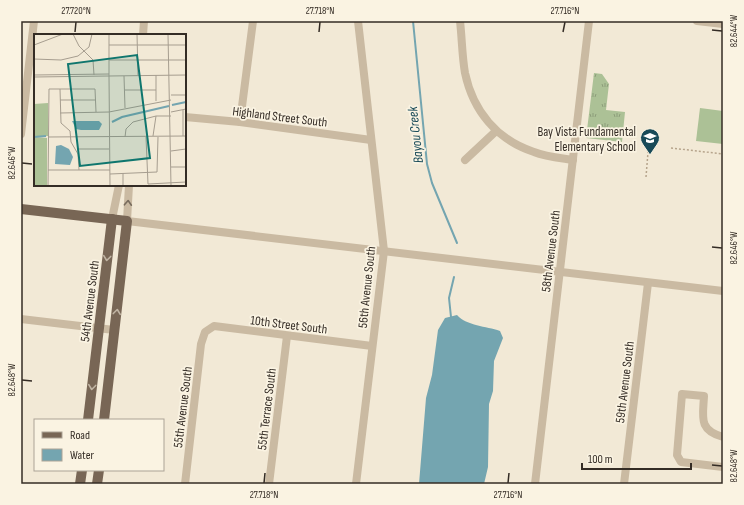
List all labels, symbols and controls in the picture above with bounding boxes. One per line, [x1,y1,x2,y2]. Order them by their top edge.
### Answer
text: 27.720°N [61,5,91,17]
text: 27.718°N [306,5,334,17]
text: 27.716°N [551,5,579,17]
text: 82.644°W [728,14,740,47]
inset map [34,34,186,186]
street label: Highland Street South [231,103,328,131]
water label: Bayou Creek [404,105,427,164]
place label: Bay Vista Fundamental Elementary School [537,124,636,155]
school or university icon: Bay Vista Fundamental Elementary School [639,127,661,155]
text: 82.646°W [6,146,18,179]
one-way arrow [124,200,133,206]
street label: 58th Avenue South [538,209,564,293]
text: 82.646°W [728,231,740,264]
street label: 56th Avenue South [355,245,379,329]
one-way arrow [103,255,112,261]
street label: 54th Avenue South [77,259,103,343]
one-way arrow [112,309,121,315]
street label: 10th Street South [250,312,328,338]
street label: 59th Avenue South [612,340,638,424]
text: 82.648°W [6,363,18,396]
street label: 55th Avenue South [170,366,196,449]
street label: 55th Terrace South [254,367,280,451]
one-way arrow [88,384,97,390]
legend [34,419,164,471]
text: Road [70,428,90,443]
scale bar [582,445,691,471]
text: Water [70,448,94,463]
text: 82.648°W [728,449,740,482]
text: 100 m [588,452,613,467]
text: 27.718°N [250,489,278,501]
text: 27.716°N [494,489,522,501]

